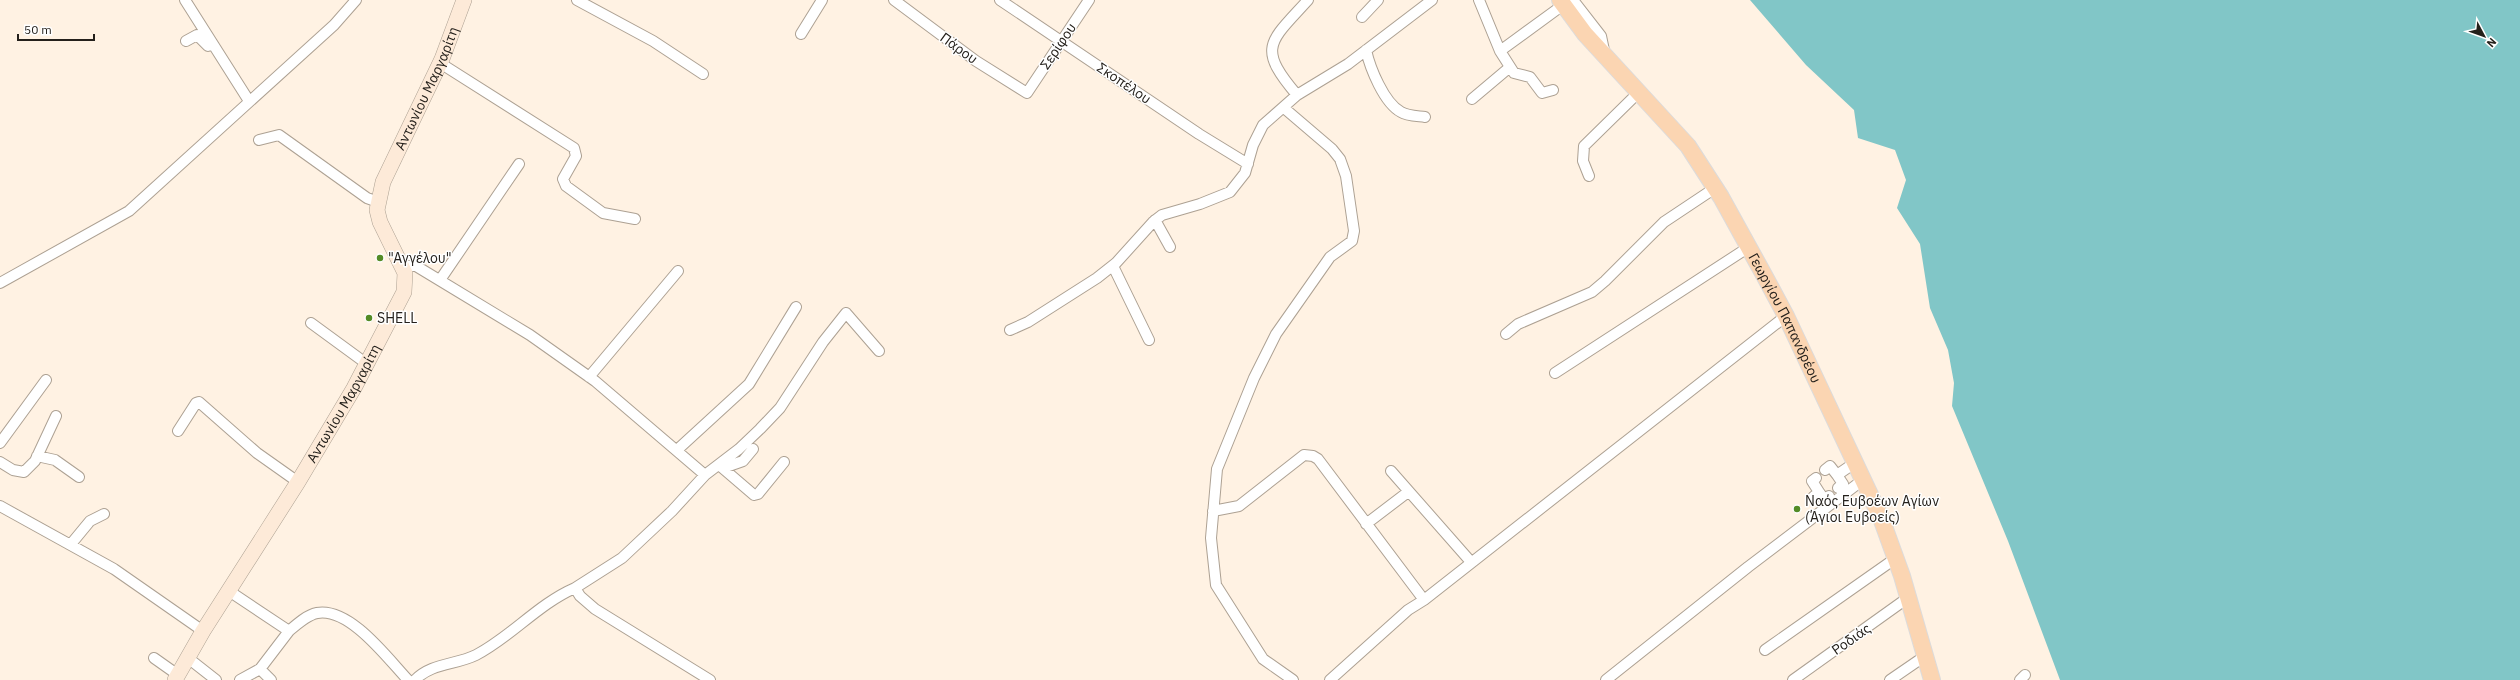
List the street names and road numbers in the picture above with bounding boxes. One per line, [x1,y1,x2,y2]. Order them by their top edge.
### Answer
street label: Σερίφου [1036,19,1080,73]
street label: Αντωνίου Μαργαρίτη [391,24,462,153]
street label: Πάρου [937,28,981,68]
street label: Σκοπέλου [1093,58,1155,108]
street label: Γεωργίου Παπανδρέου [1745,250,1825,386]
street label: Αντωνίου Μαργαρίτη [303,341,384,466]
street label: Ροδιάς [1828,619,1874,659]

